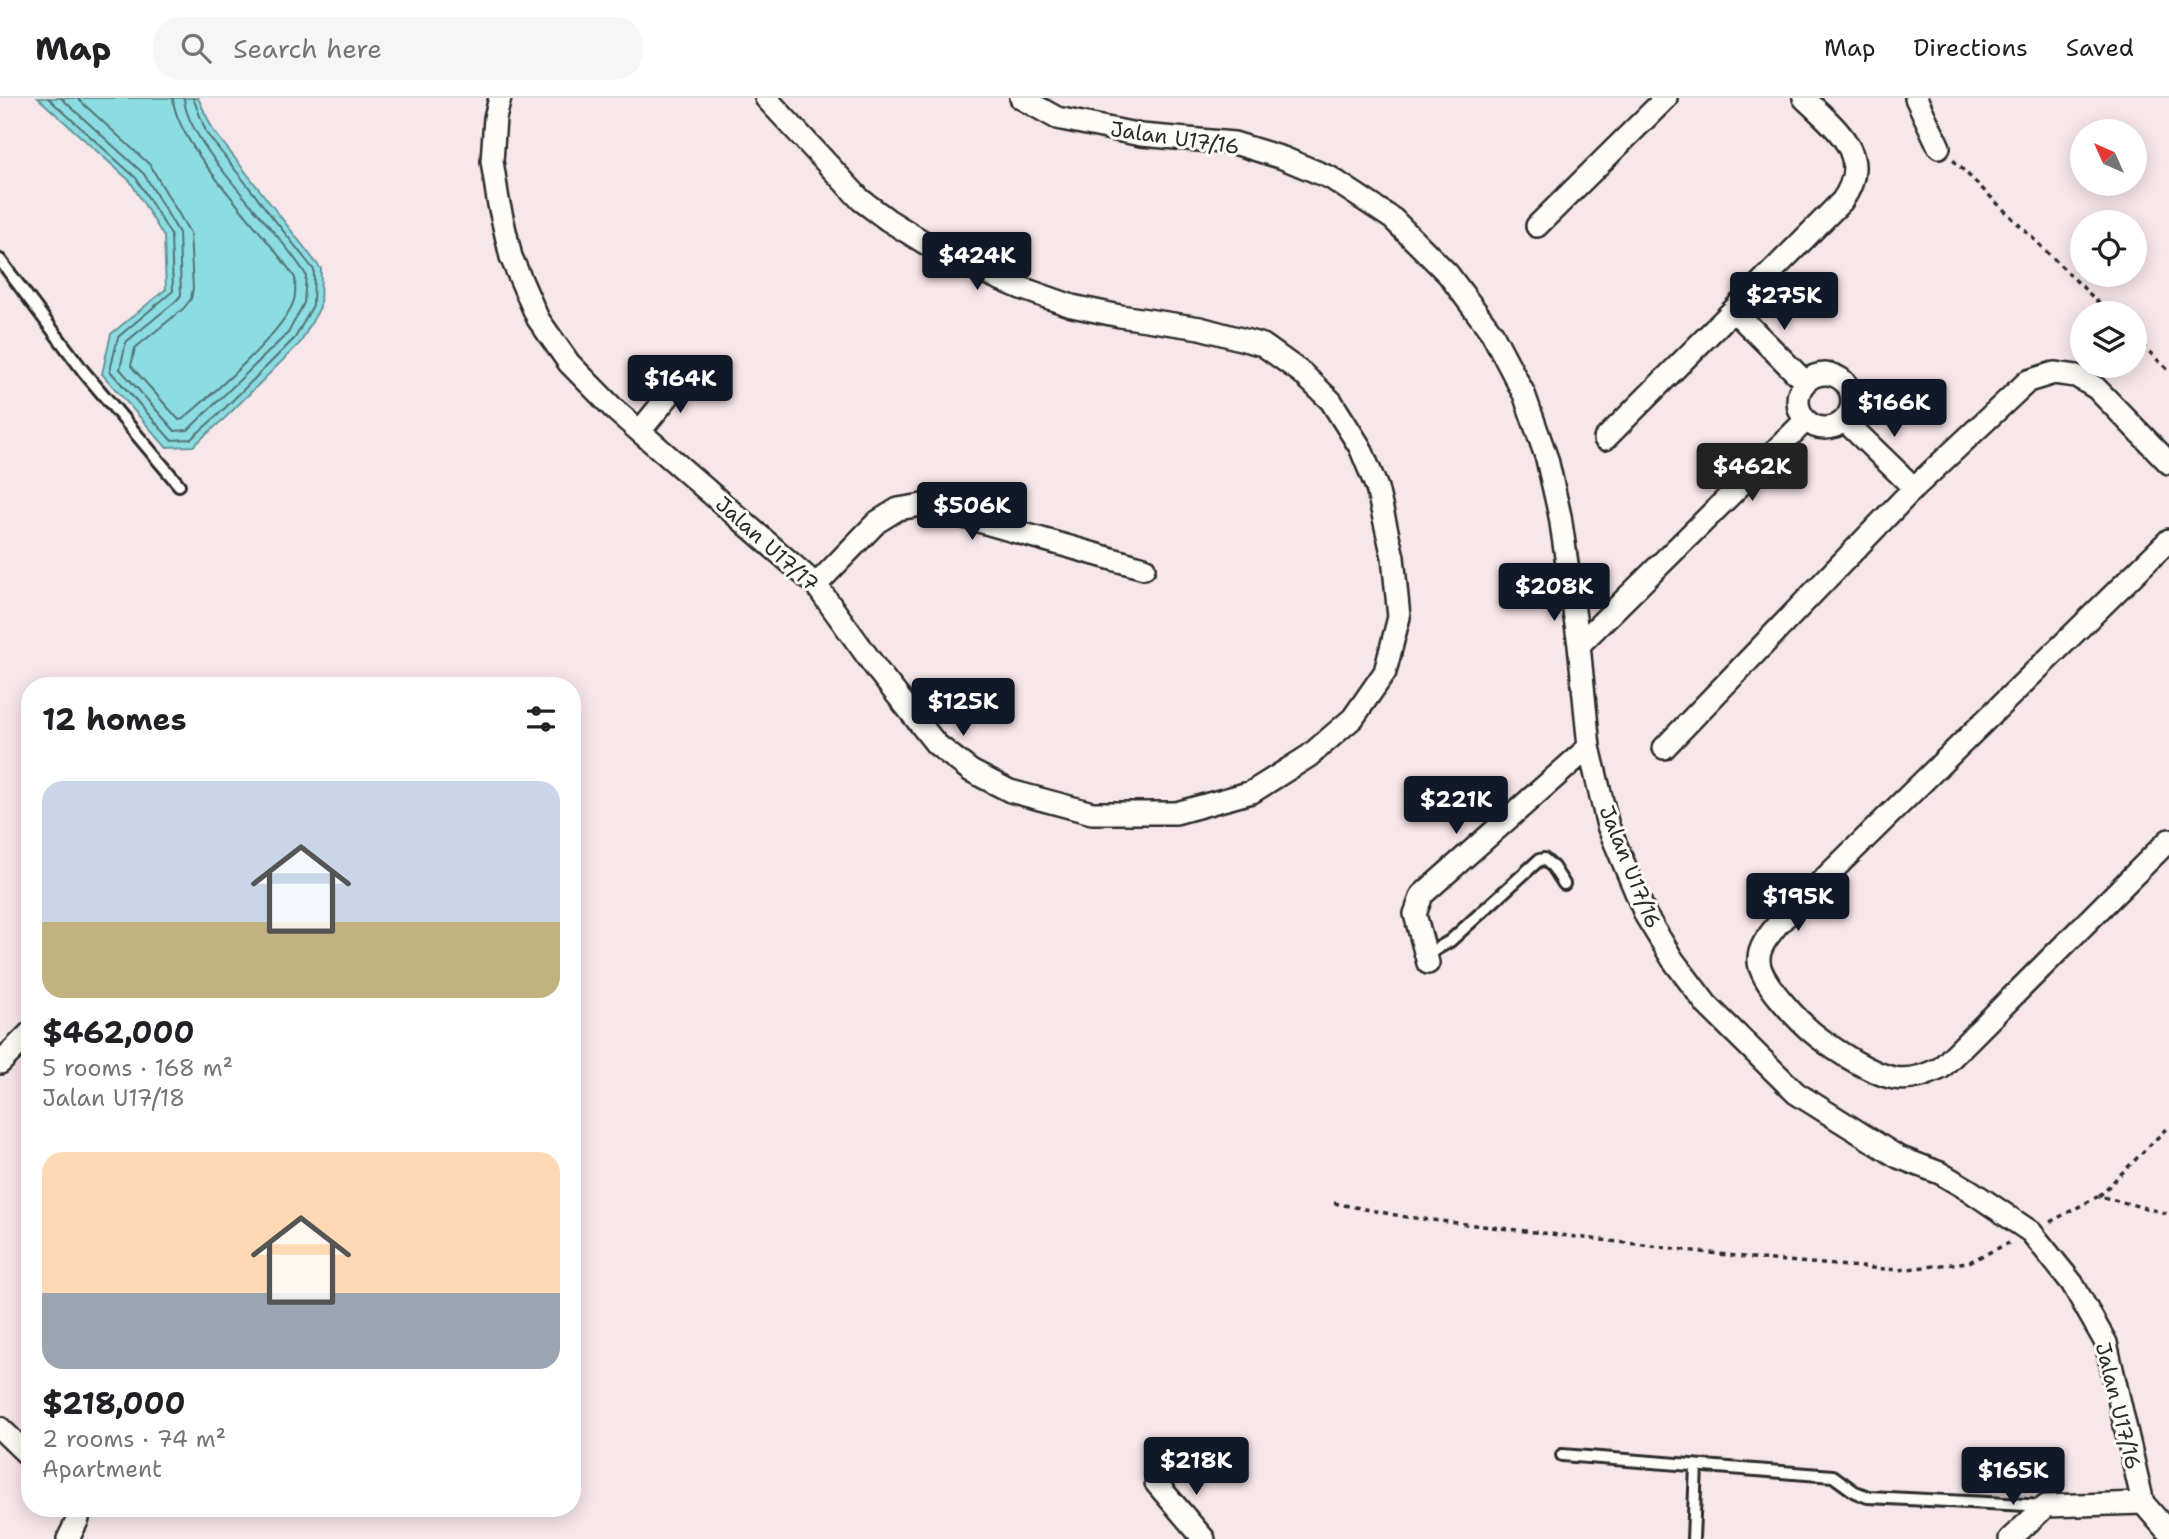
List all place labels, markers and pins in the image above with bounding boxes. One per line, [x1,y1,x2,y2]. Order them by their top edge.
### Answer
pin: $424K [928,232,1026,292]
pin: $275K [1735,272,1833,332]
pin: $164K [631,356,729,415]
pin: $166K [1845,380,1943,439]
pin: $462K [1703,444,1801,503]
pin: $506K [923,482,1021,542]
pin: $208K [1505,564,1603,623]
pin: $125K [914,678,1012,738]
pin: $221K [1407,776,1505,836]
pin: $195K [1749,874,1847,933]
pin: $218K [1147,1438,1245,1497]
pin: $165K [1964,1448,2062,1507]

